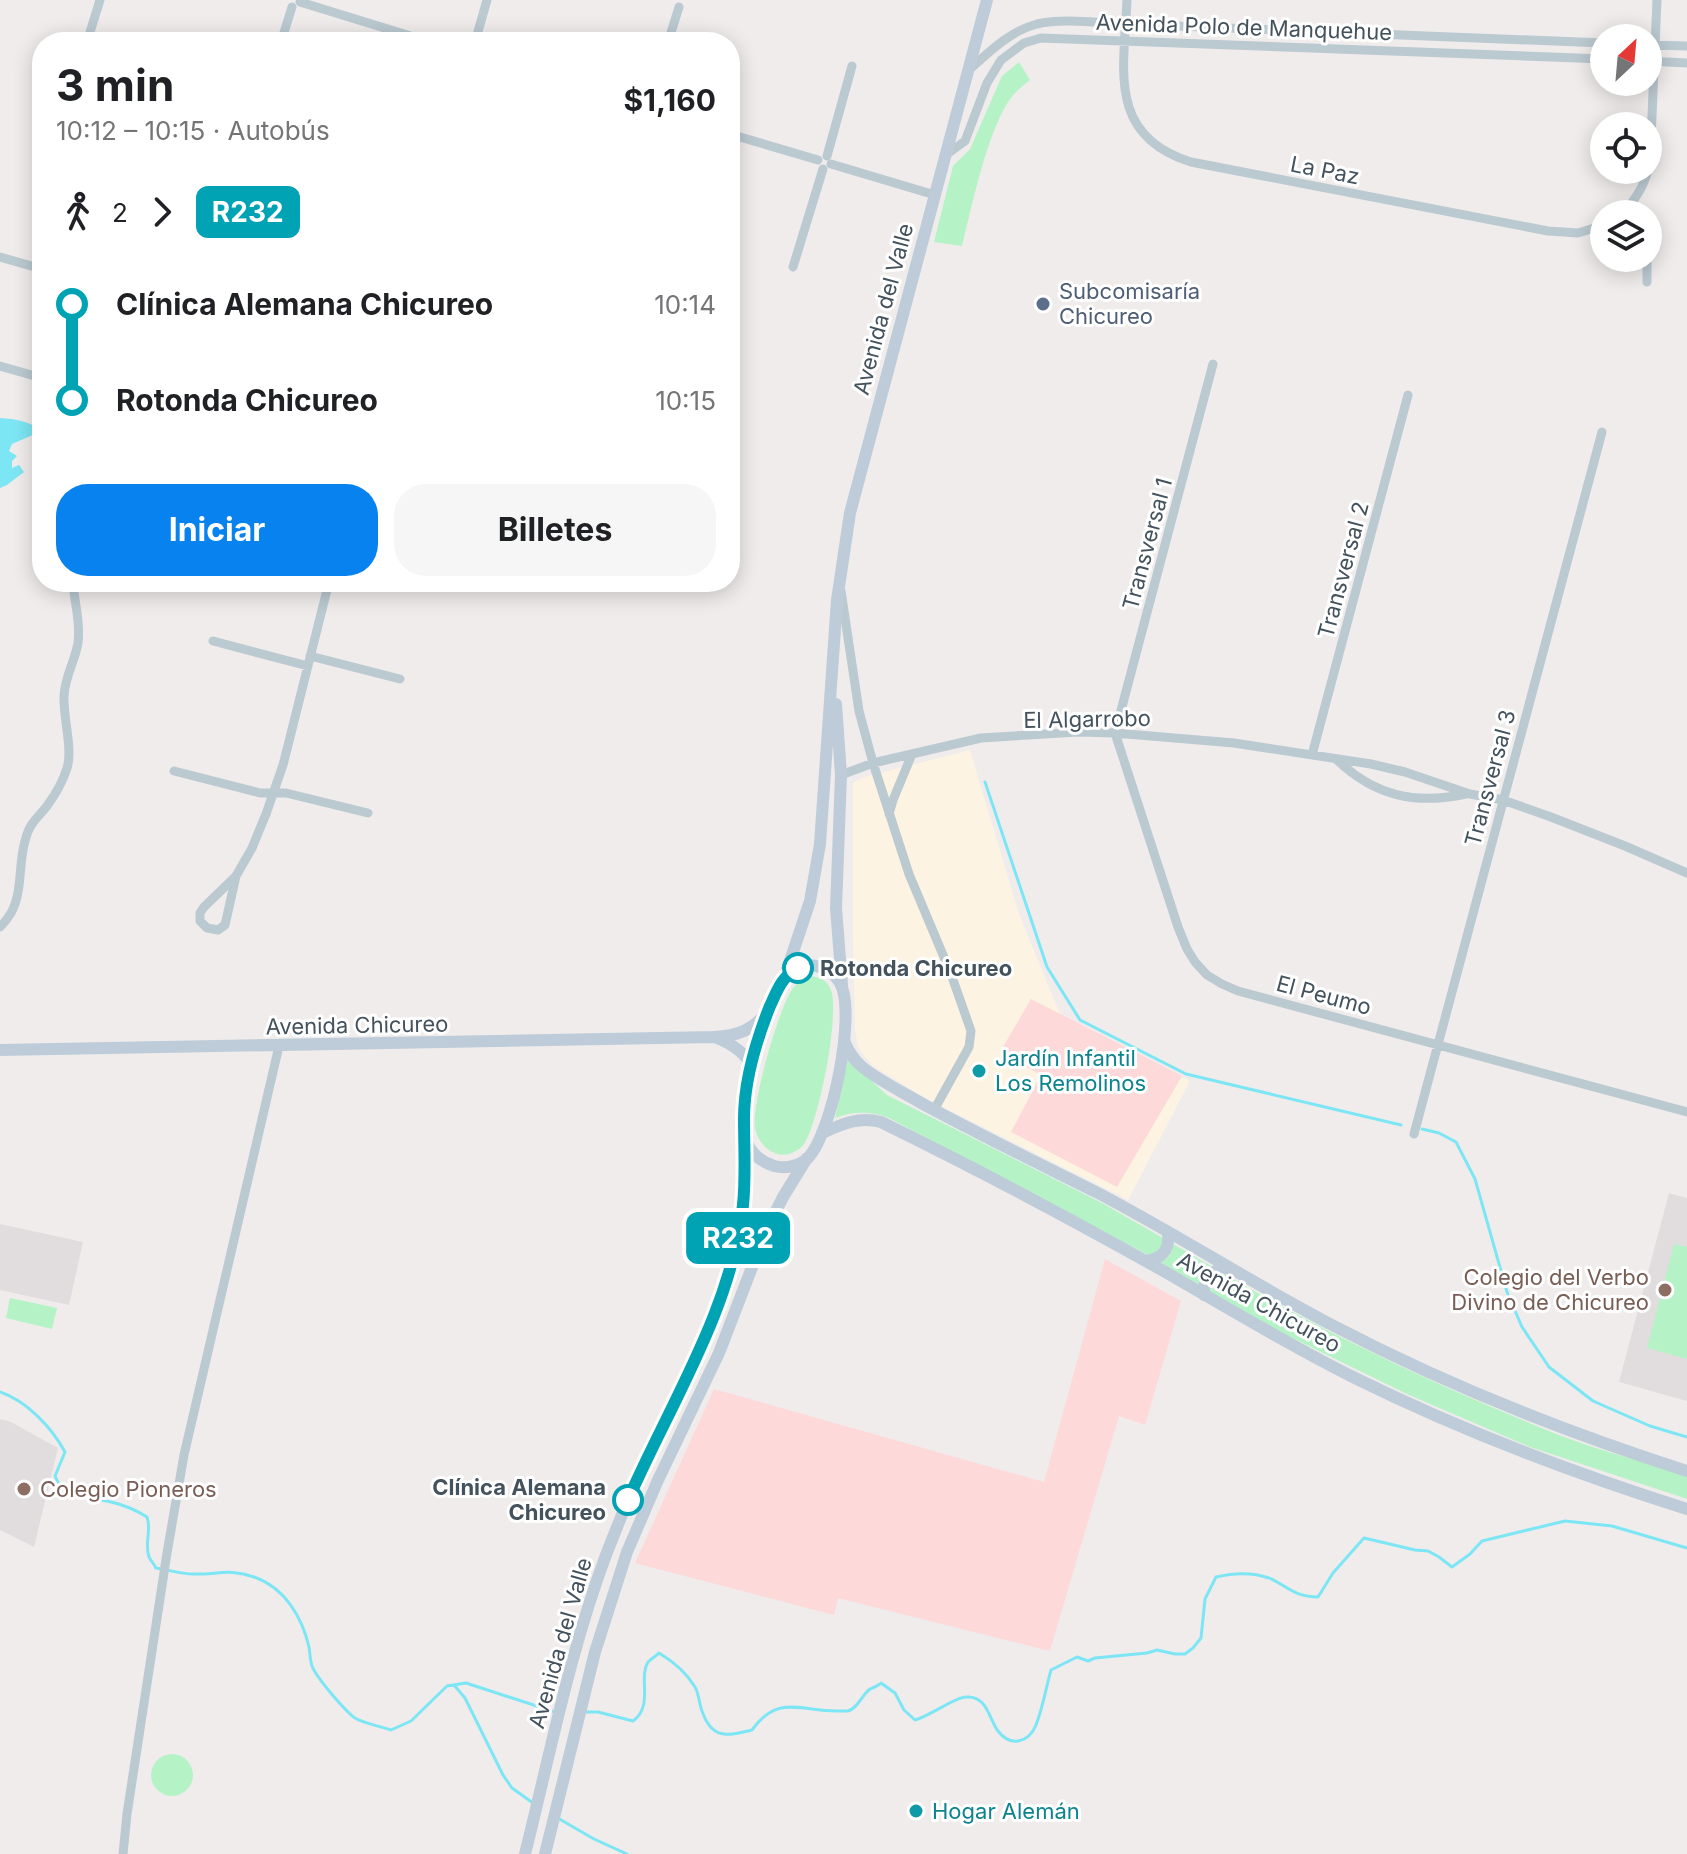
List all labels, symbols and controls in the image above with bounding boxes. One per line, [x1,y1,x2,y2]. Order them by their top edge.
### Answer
street label: Avenida Polo de Manquehue [1095,9,1393,45]
north arrow [1590,24,1662,96]
map controls [1590,24,1662,272]
text: 3 min [56,58,174,112]
text: $1,160 [623,82,716,118]
button: locate [1590,112,1662,184]
text: 10:12 – 10:15 · Autobús [56,115,330,146]
street label: La Paz [1288,151,1362,189]
icon: walk [56,190,100,234]
icon: forward [140,190,184,234]
text: R232 [212,195,284,229]
text: 2 [112,197,128,228]
button: layers [1590,200,1662,272]
street label: Avenida del Valle [848,220,918,398]
place label: Subcomisaría Chicureo [1059,278,1200,329]
text: Clínica Alemana Chicureo [116,286,493,322]
text: 10:14 [654,289,716,320]
marker: Subcomisaría Chicureo [1034,295,1052,313]
text: Rotonda Chicureo [116,382,378,418]
text: 10:15 [655,385,716,416]
street label: Transversal 1 [1117,475,1177,613]
button: Iniciar [56,484,378,576]
button: Billetes [394,484,716,576]
street label: Transversal 2 [1312,499,1374,641]
street label: El Algarrobo [1023,705,1151,733]
street label: Transversal 3 [1459,707,1521,849]
marker: Rotonda Chicureo [783,953,813,983]
place label: Rotonda Chicureo [820,955,1012,981]
street label: El Peumo [1274,970,1374,1020]
street label: Avenida Chicureo [265,1010,449,1040]
place label: Jardín Infantil Los Remolinos [995,1045,1146,1096]
marker: Jardín Infantil Los Remolinos [970,1062,988,1080]
line badge: R232 [682,1212,794,1264]
text: R232 [702,1221,774,1255]
street label: Avenida Chicureo [1173,1246,1345,1358]
place label: Colegio del Verbo Divino de Chicureo [1451,1264,1649,1315]
marker: Colegio del Verbo Divino de Chicureo [1656,1281,1674,1299]
place label: Clínica Alemana Chicureo [432,1474,606,1525]
place label: Colegio Pioneros [40,1476,217,1502]
marker: Colegio Pioneros [15,1480,33,1498]
marker: Clínica Alemana Chicureo [613,1485,643,1515]
street label: Avenida del Valle [523,1555,597,1731]
place label: Hogar Alemán [932,1798,1080,1824]
marker: Hogar Alemán [907,1802,925,1820]

